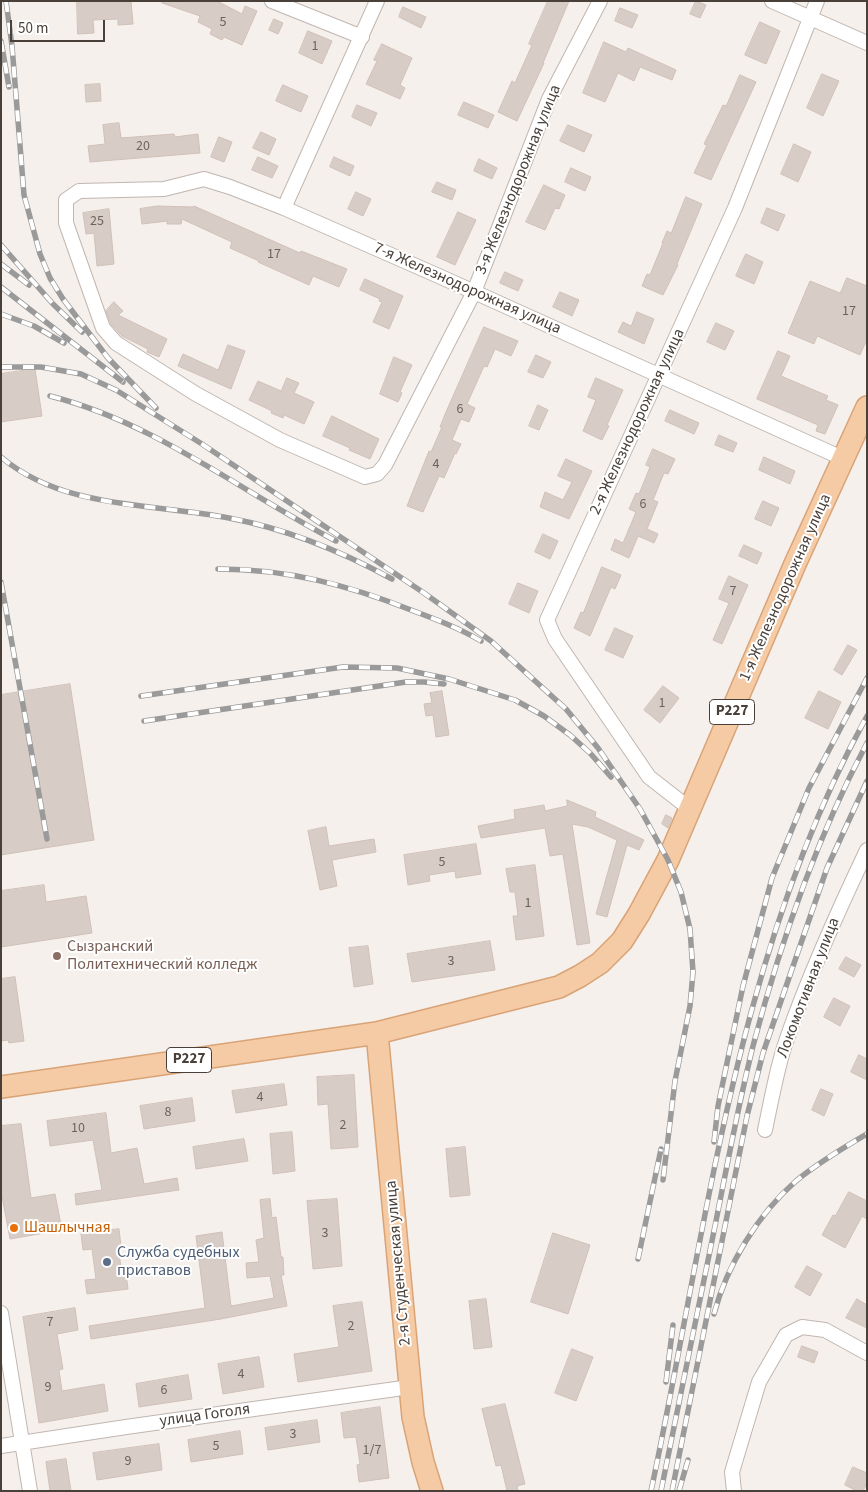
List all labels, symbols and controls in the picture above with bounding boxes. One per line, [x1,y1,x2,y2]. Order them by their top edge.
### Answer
scale bar [12,10,108,42]
house number: 5 [220,15,226,31]
text: 50 m [18,18,48,39]
house number: 1 [312,39,318,55]
street label: 3-я Железнодорожная улица [472,82,566,278]
house number: 20 [136,139,150,155]
house number: 25 [90,214,104,230]
street label: 7-я Железнодорожная улица [370,239,564,339]
house number: 17 [267,247,281,263]
house number: 17 [842,304,856,320]
street label: 2-я Железнодорожная улица [586,326,690,518]
house number: 6 [457,402,463,418]
house number: 4 [433,457,439,473]
street label: 1-я Железнодорожная улица [736,491,836,685]
house number: 6 [640,497,646,513]
house number: 7 [730,584,736,600]
house number: 1 [659,696,665,712]
road number: Р227 [710,700,754,724]
house number: 5 [439,855,445,871]
house number: 1 [525,896,531,912]
street label: Локомотивная улица [773,915,845,1061]
place label: Сызранский Политехнический колледж [67,937,257,975]
marker: Сызранский Политехнический колледж [51,950,63,962]
house number: 3 [448,954,454,970]
road number: Р227 [166,1048,212,1072]
house number: 4 [257,1090,263,1106]
house number: 8 [165,1105,171,1121]
house number: 2 [340,1118,346,1134]
house number: 10 [71,1121,85,1137]
street label: 2-я Студенческая улица [382,1180,416,1346]
place label: Шашлычная [24,1218,111,1238]
marker: Шашлычная [8,1222,20,1234]
house number: 3 [322,1226,328,1242]
place label: Служба судебных приставов [117,1243,240,1281]
marker: Служба судебных приставов [101,1256,113,1268]
house number: 7 [47,1315,53,1331]
house number: 2 [348,1319,354,1335]
house number: 4 [238,1367,244,1383]
house number: 9 [45,1380,51,1396]
house number: 6 [161,1383,167,1399]
street label: улица Гоголя [158,1400,252,1432]
house number: 3 [290,1427,296,1443]
house number: 5 [213,1439,219,1455]
house number: 1/7 [363,1443,381,1459]
house number: 9 [125,1454,131,1470]

